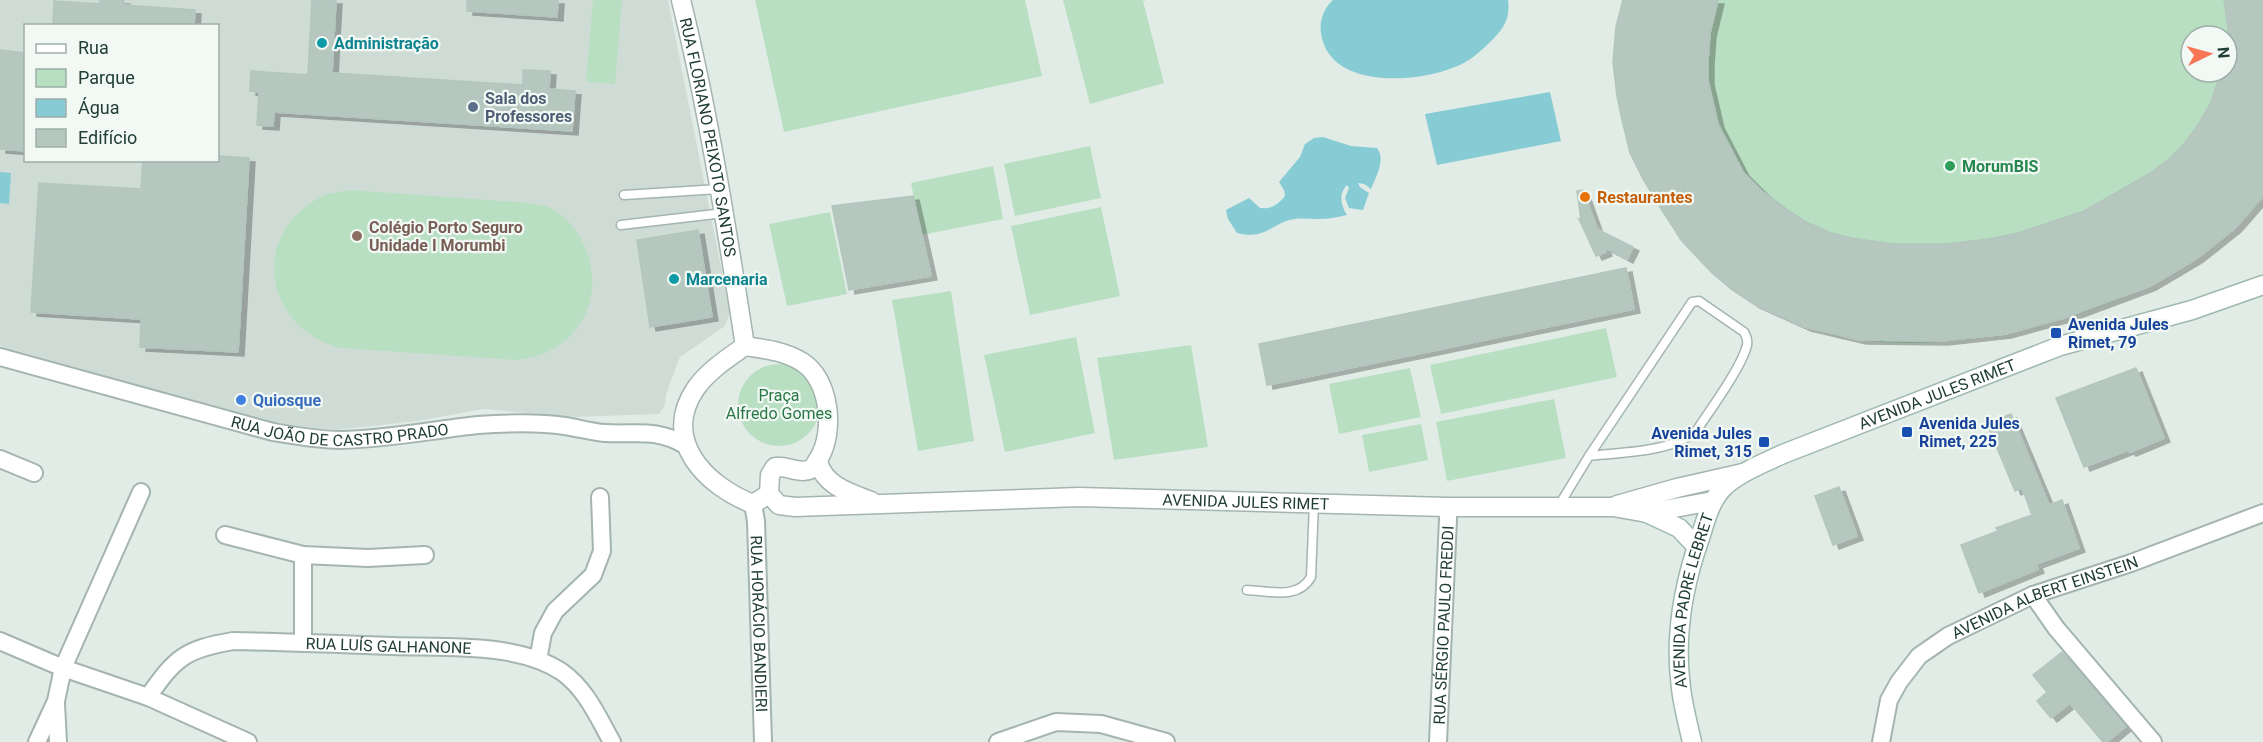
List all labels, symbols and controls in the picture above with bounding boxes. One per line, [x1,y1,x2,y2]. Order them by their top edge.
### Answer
street label: RUA FLORIANO PEIXOTO SANTOS [676,16,740,258]
legend [24,24,219,162]
north arrow [2179,24,2239,84]
place label: Administração [334,34,439,53]
marker: Administração [315,36,329,50]
text: Rua [78,37,109,58]
text: N [2213,46,2233,59]
text: Parque [78,67,135,88]
place label: Sala dos Professores [485,89,572,126]
text: Água [78,97,120,118]
marker: Sala dos Professores [466,100,480,114]
text: Edifício [78,127,137,148]
place label: MorumBIS [1962,157,2039,176]
marker: MorumBIS [1943,159,1957,173]
place label: Restaurantes [1597,188,1692,207]
marker: Restaurantes [1578,190,1592,204]
place label: Colégio Porto Seguro Unidade I Morumbi [369,218,523,255]
marker: Colégio Porto Seguro Unidade I Morumbi [350,229,364,243]
place label: Marcenaria [686,270,768,289]
marker: Marcenaria [667,272,681,286]
place label: Avenida Jules Rimet, 79 [2068,315,2169,352]
marker: Avenida Jules Rimet, 79 [2049,326,2063,340]
street label: AVENIDA JULES RIMET [1856,355,2019,433]
park label: Praça Alfredo Gomes [726,386,832,423]
place label: Quiosque [253,391,321,410]
marker: Quiosque [234,393,248,407]
street label: RUA JOÃO DE CASTRO PRADO [229,411,450,450]
place label: Avenida Jules Rimet, 225 [1919,414,2020,451]
place label: Avenida Jules Rimet, 315 [1651,424,1752,461]
marker: Avenida Jules Rimet, 225 [1900,425,1914,439]
marker: Avenida Jules Rimet, 315 [1757,435,1771,449]
street label: AVENIDA JULES RIMET [1162,490,1330,513]
street label: AVENIDA PADRE LEBRET [1669,510,1717,690]
street label: RUA SÉRGIO PAULO FREDDI [1429,525,1457,725]
street label: RUA HORÁCIO BANDIERI [747,535,772,712]
street label: AVENIDA ALBERT EINSTEIN [1949,552,2141,642]
street label: RUA LUÍS GALHANONE [305,633,472,657]

